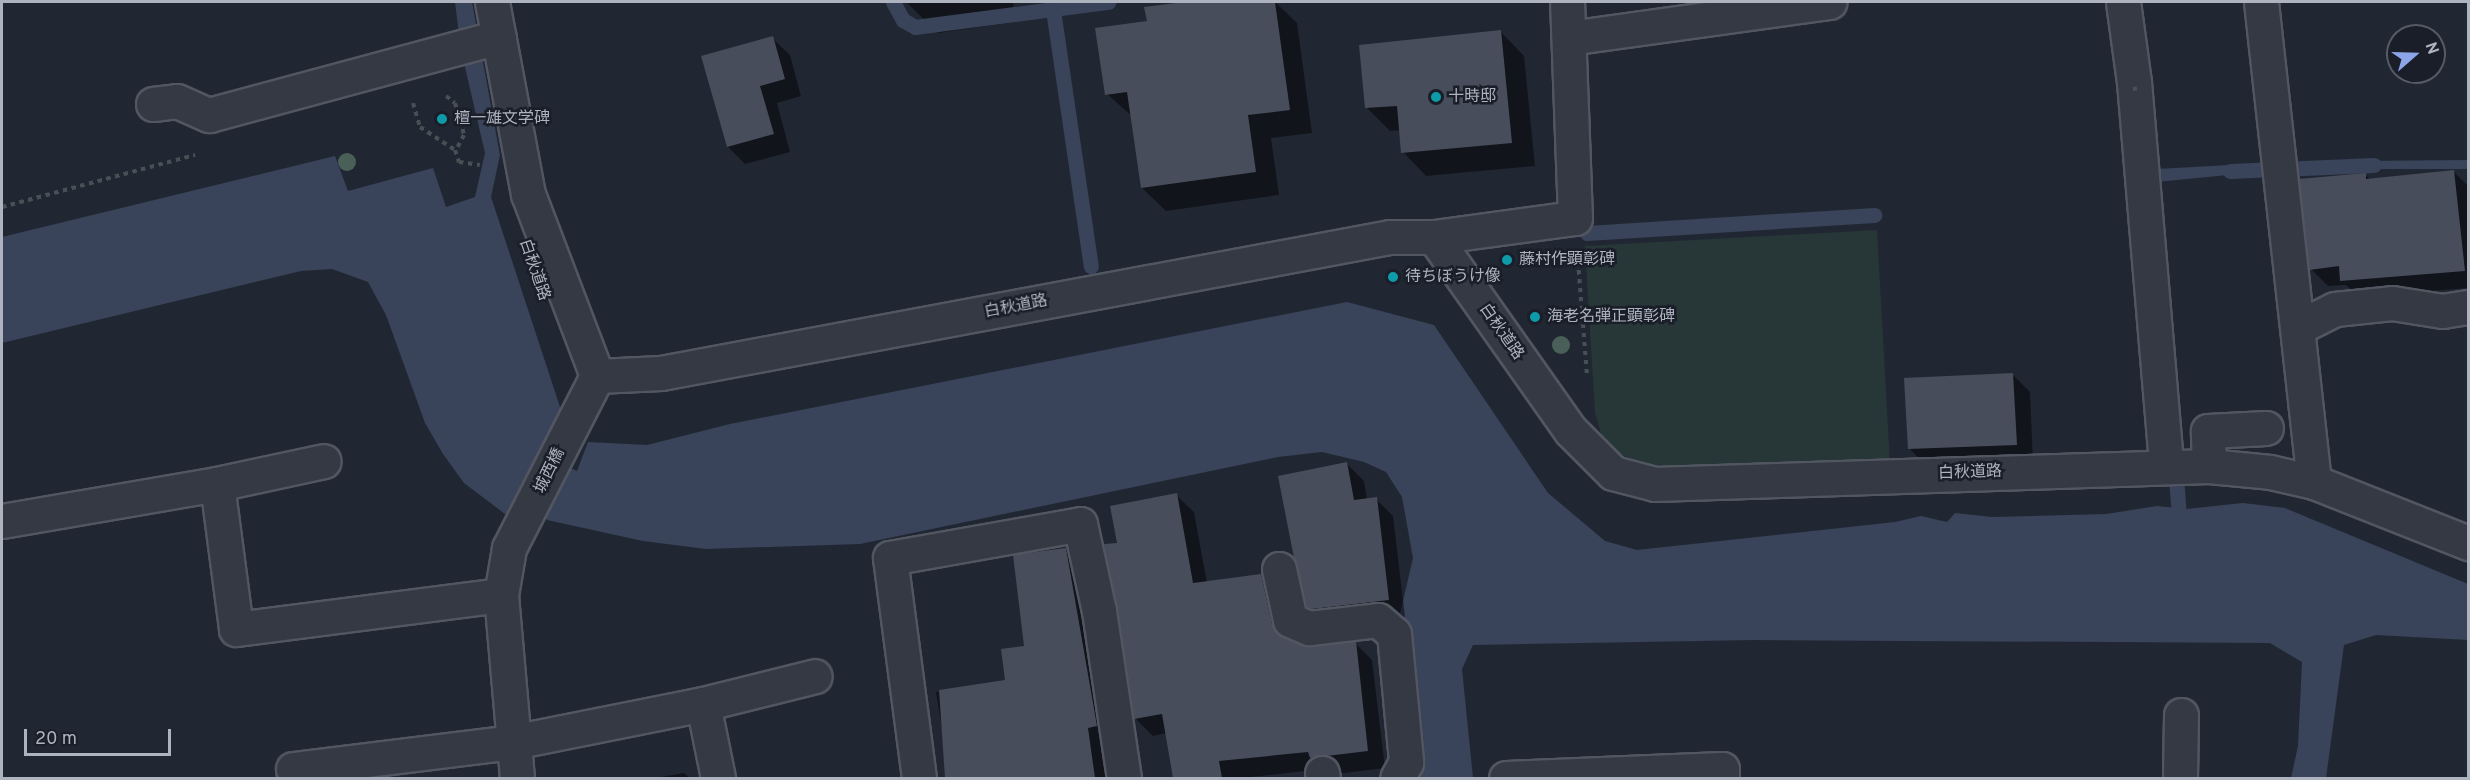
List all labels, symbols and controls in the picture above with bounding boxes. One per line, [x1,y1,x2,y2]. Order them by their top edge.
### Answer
north arrow [2386,24,2446,84]
text: N [2420,40,2442,57]
place label: 十時邸 [1448,87,1496,107]
marker: 十時邸 [1429,90,1443,104]
place label: 檀一雄文学碑 [454,109,550,129]
marker: 檀一雄文学碑 [435,112,449,126]
street label: 白秋道路 [515,237,553,303]
place label: 藤村作顕彰碑 [1519,250,1615,270]
marker: 藤村作顕彰碑 [1500,253,1514,267]
place label: 待ちぼうけ像 [1405,267,1501,287]
marker: 待ちぼうけ像 [1386,270,1400,284]
street label: 白秋道路 [983,291,1049,323]
street label: 白秋道路 [1475,300,1527,364]
place label: 海老名弾正顕彰碑 [1547,307,1675,327]
marker: 海老名弾正顕彰碑 [1528,310,1542,324]
street label: 城西橋 [531,445,569,497]
street label: 白秋道路 [1938,462,2002,484]
scale bar [27,717,174,755]
text: 20 m [35,728,77,751]

